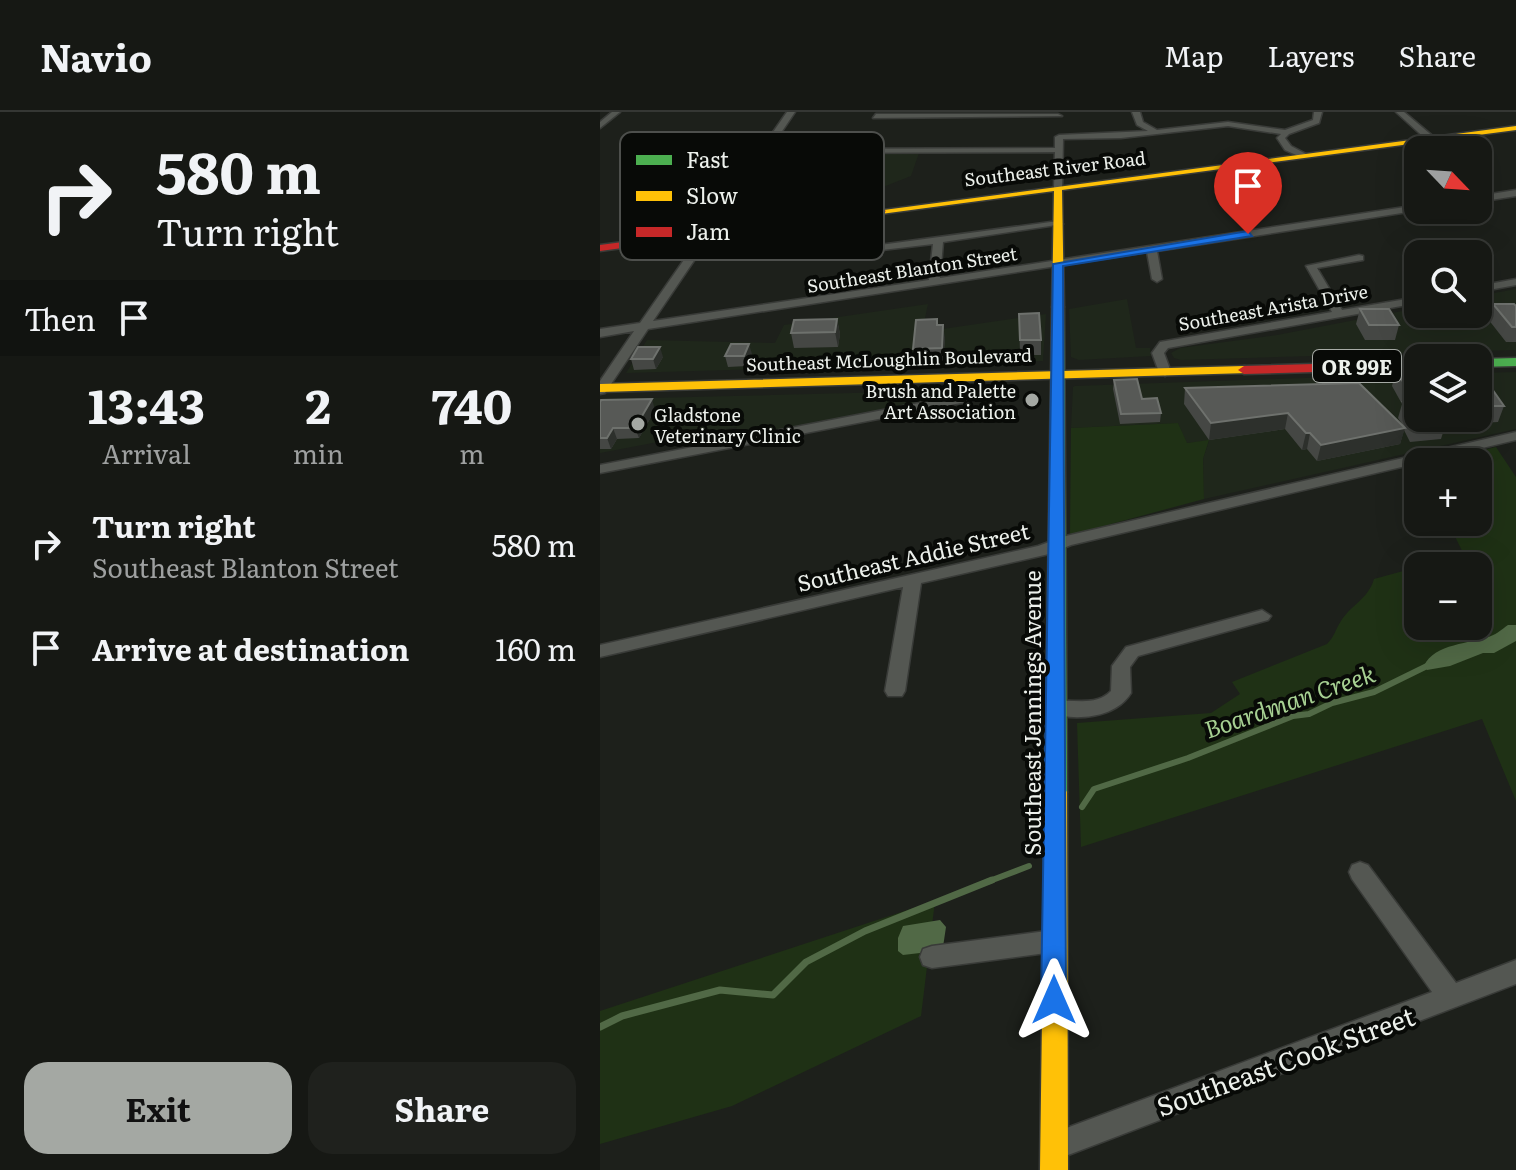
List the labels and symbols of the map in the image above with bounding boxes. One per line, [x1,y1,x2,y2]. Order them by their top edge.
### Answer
legend [620,132,884,260]
north arrow [1404,136,1492,224]
text: Fast [686,142,729,175]
street label: Southeast River Road [963,143,1147,193]
pin [1214,152,1282,234]
text: Slow [686,178,738,211]
text: Jam [686,214,730,247]
street label: Southeast Blanton Street [805,239,1020,299]
street label: Southeast Arista Drive [1176,277,1370,337]
street label: Southeast McLoughlin Boulevard [746,341,1032,377]
road number: OR 99E [1313,350,1401,382]
place label: Brush and Palette Art Association [865,377,1016,425]
marker: Brush and Palette Art Association [1023,391,1041,409]
place label: Gladstone Veterinary Clinic [654,401,801,449]
marker: Gladstone Veterinary Clinic [629,415,647,433]
street label: Southeast Addie Street [794,513,1033,599]
street label: Southeast Jennings Avenue [1015,570,1048,856]
water label: Boardman Creek [1199,654,1380,746]
position arrow [1012,958,1096,1042]
street label: Southeast Cook Street [1150,995,1420,1125]

